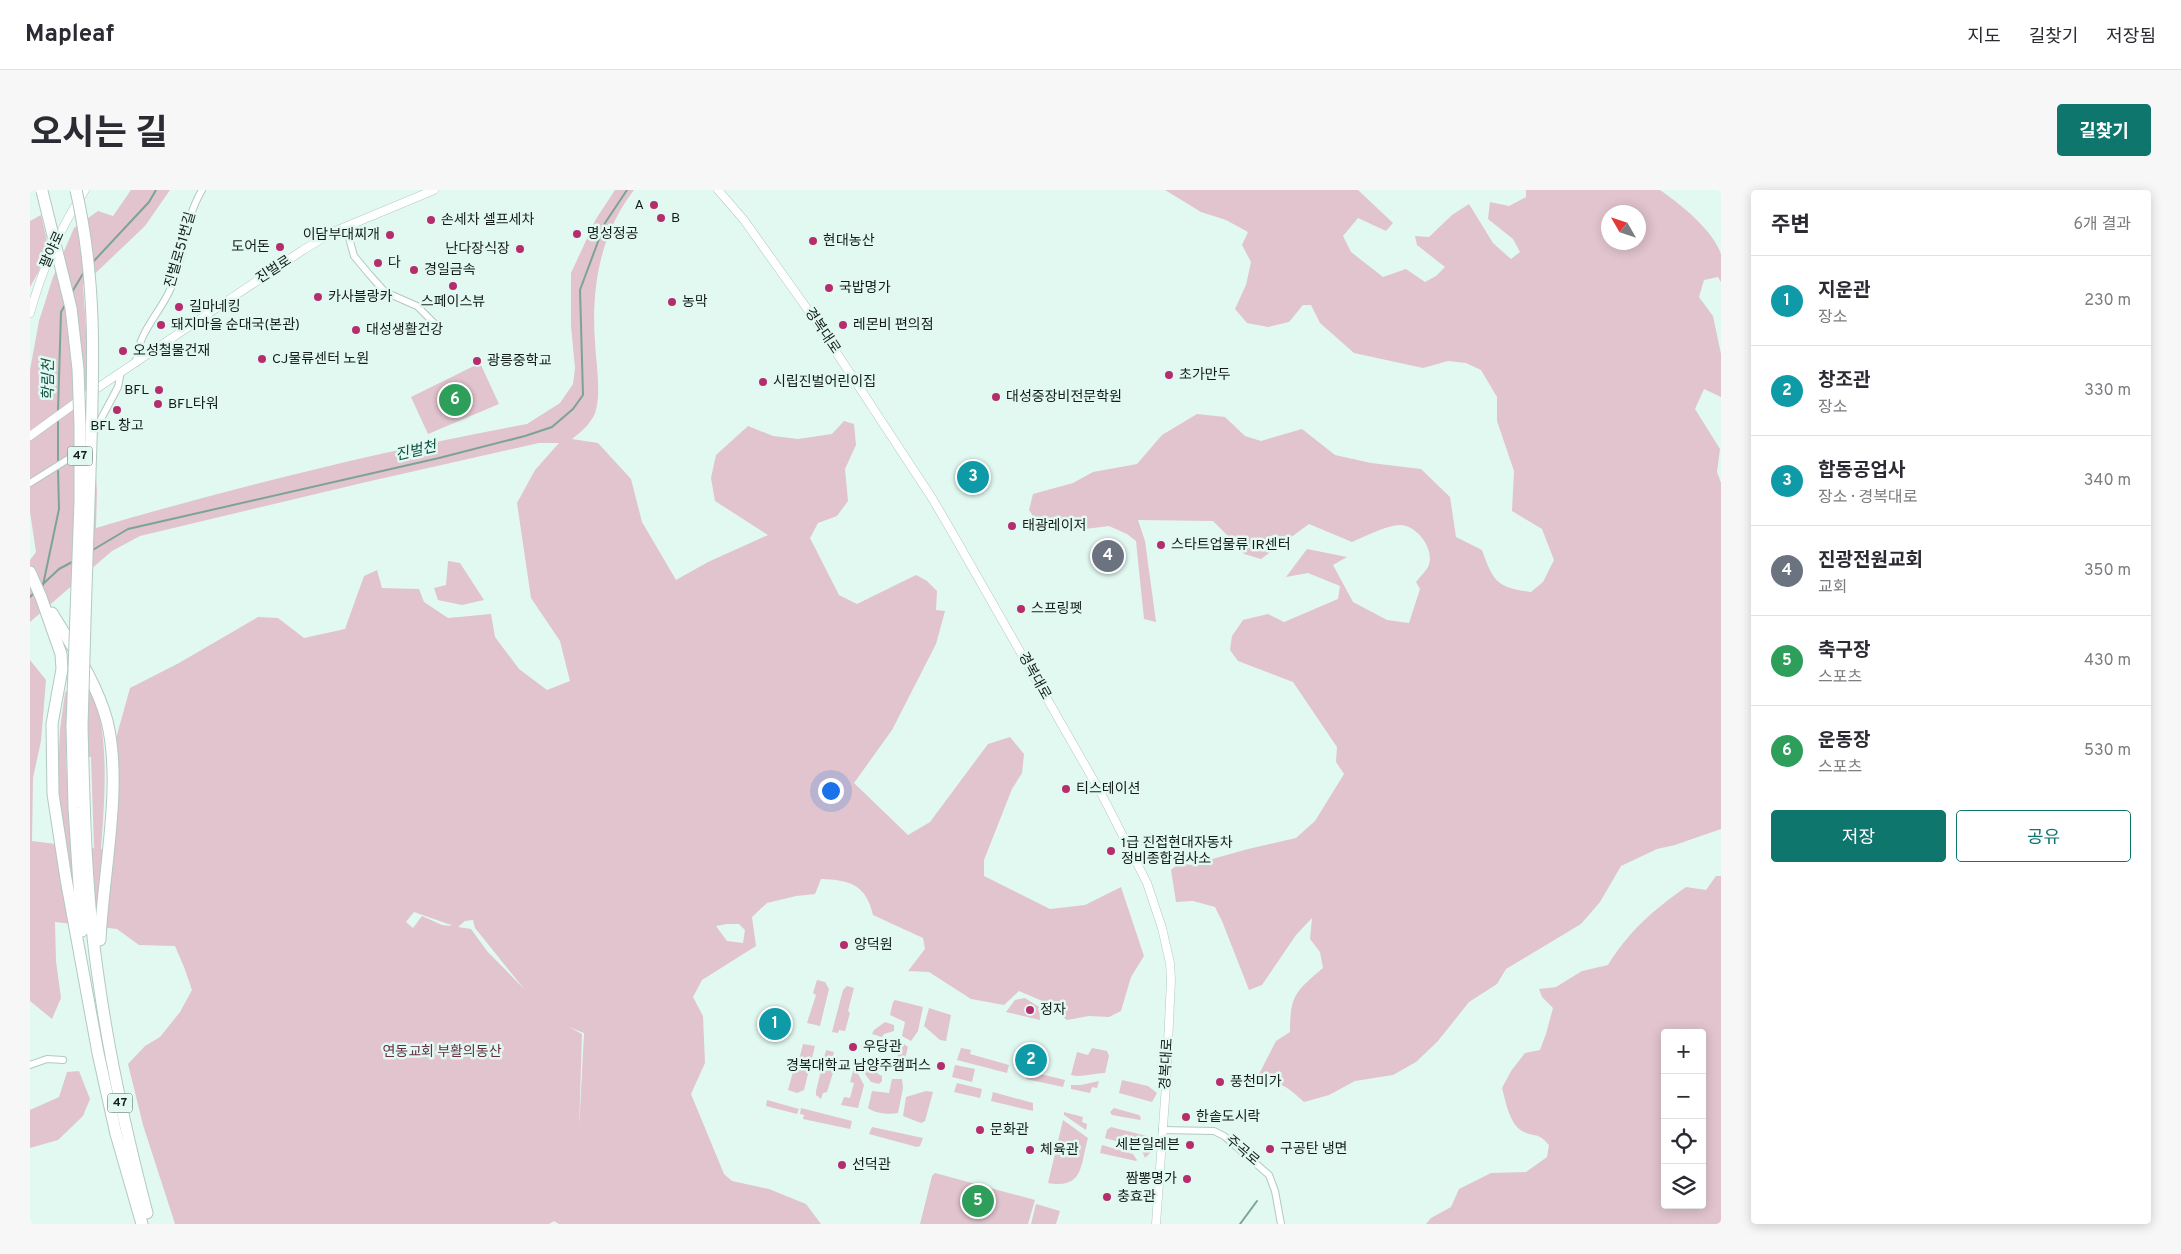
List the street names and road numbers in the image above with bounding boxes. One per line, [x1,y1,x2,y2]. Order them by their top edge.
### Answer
street label: 진벌로51번길 [162,210,200,290]
street label: 팔야로 [37,229,69,271]
street label: 진벌로 [253,252,295,288]
street label: 경복대로 [801,305,844,357]
road number: 47 [68,446,92,466]
street label: 경복대로 [1014,649,1054,703]
street label: 경복대로 [1157,1038,1177,1090]
road number: 47 [108,1094,132,1112]
street label: 주곡로 [1222,1132,1262,1170]

